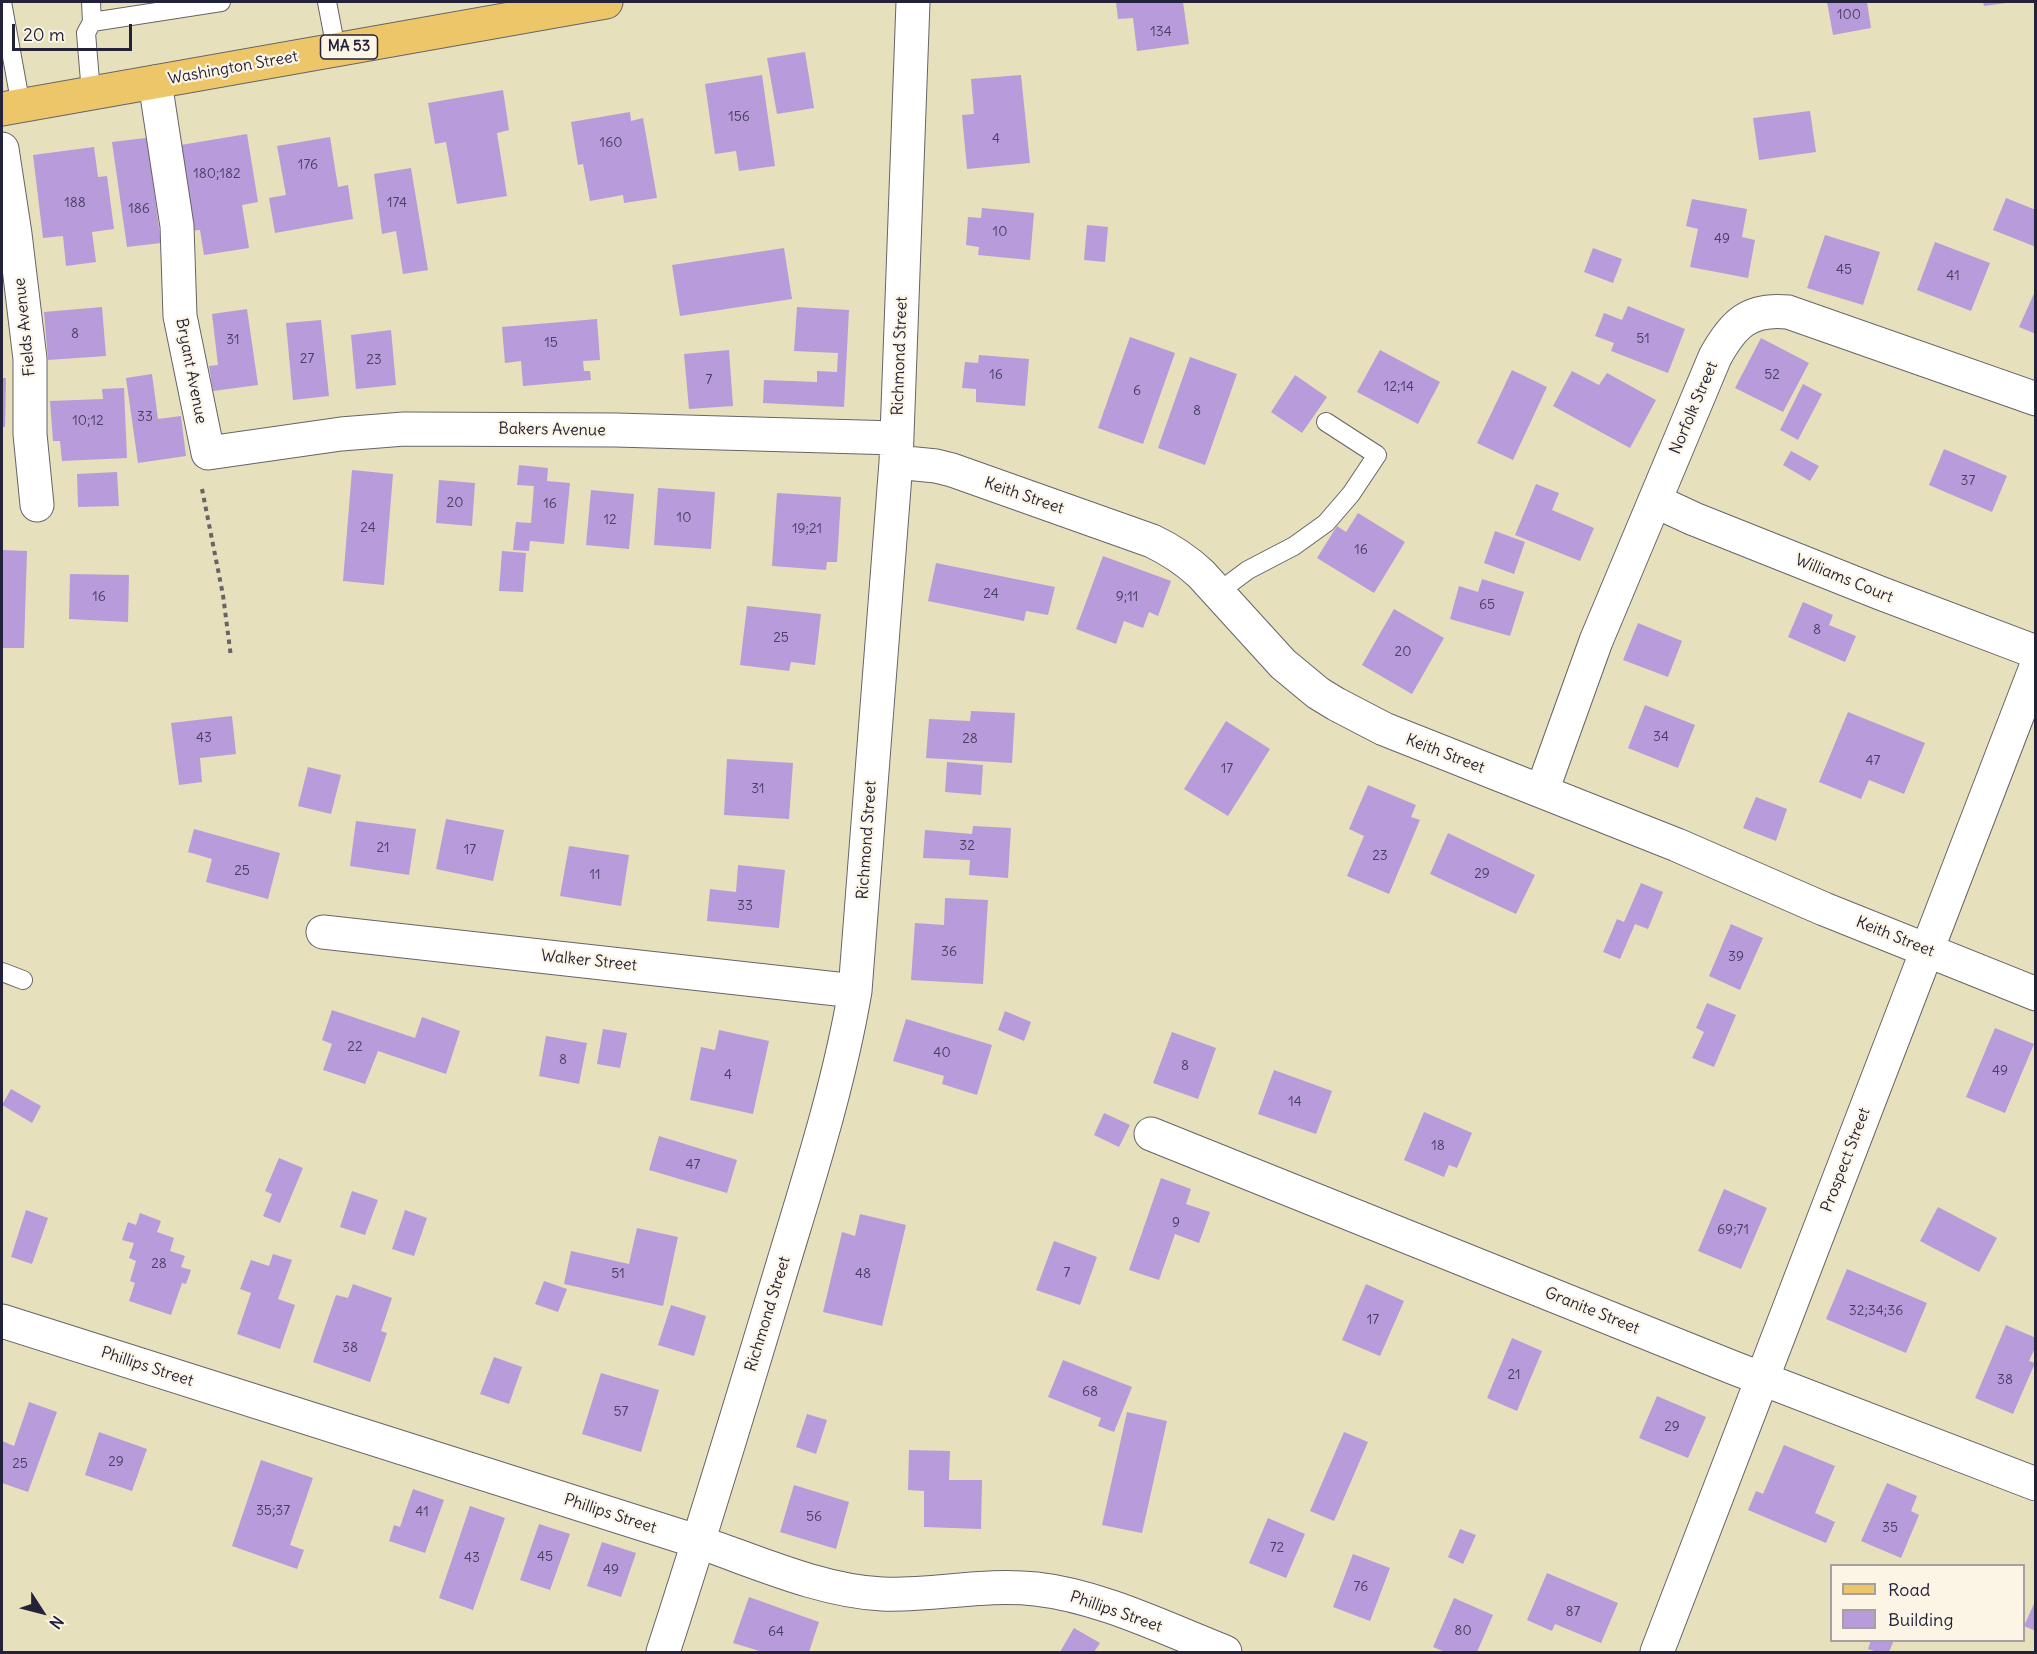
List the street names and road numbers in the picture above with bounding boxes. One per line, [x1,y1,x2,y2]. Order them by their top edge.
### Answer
road number: MA 53 [320,35,378,59]
street label: Washington Street [167,47,299,89]
street label: Fields Avenue [10,277,40,377]
street label: Richmond Street [888,296,912,416]
street label: Bryant Avenue [171,317,211,425]
street label: Norfolk Street [1666,359,1722,457]
street label: Bakers Avenue [498,419,606,441]
street label: Keith Street [982,473,1066,519]
street label: Williams Court [1792,551,1896,607]
street label: Keith Street [1403,730,1487,778]
street label: Richmond Street [853,780,881,900]
street label: Keith Street [1853,913,1937,961]
street label: Walker Street [540,946,638,976]
street label: Prospect Street [1817,1105,1875,1215]
street label: Richmond Street [741,1254,795,1374]
street label: Granite Street [1542,1283,1642,1339]
street label: Phillips Street [98,1343,196,1391]
street label: Phillips Street [561,1490,659,1538]
street label: Phillips Street [1067,1587,1165,1637]

